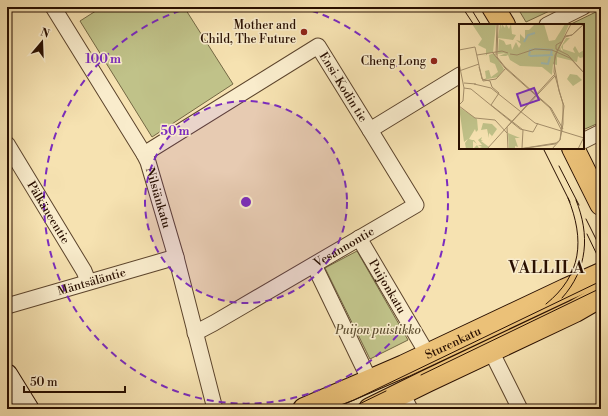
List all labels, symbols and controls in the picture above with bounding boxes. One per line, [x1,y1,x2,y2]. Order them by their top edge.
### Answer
place label: Mother and Child, The Future [200,18,296,47]
north arrow [22,22,62,62]
inset map [459,24,584,149]
text: N [39,25,52,42]
marker: Mother and Child, The Future [299,27,309,37]
street label: Ensi-Kodin tie [316,49,371,125]
text: 100 m [85,52,121,67]
place label: Cheng Long [361,54,427,69]
marker: Cheng Long [429,56,439,66]
text: 50 m [160,124,190,139]
street label: Nilsiänkatu [142,165,175,230]
street label: Pälkäneentie [24,178,73,247]
centre of rings [239,195,253,209]
street label: Vesannontie [310,224,377,271]
street label: Puijonkatu [366,256,409,316]
district label: VALLILA [507,258,586,278]
street label: Mäntsäläntie [56,264,127,299]
park label: Puijon puistikko [334,323,421,338]
street label: Sturenkatu [423,323,483,363]
scale bar [24,368,125,394]
text: 50 m [30,375,58,390]

